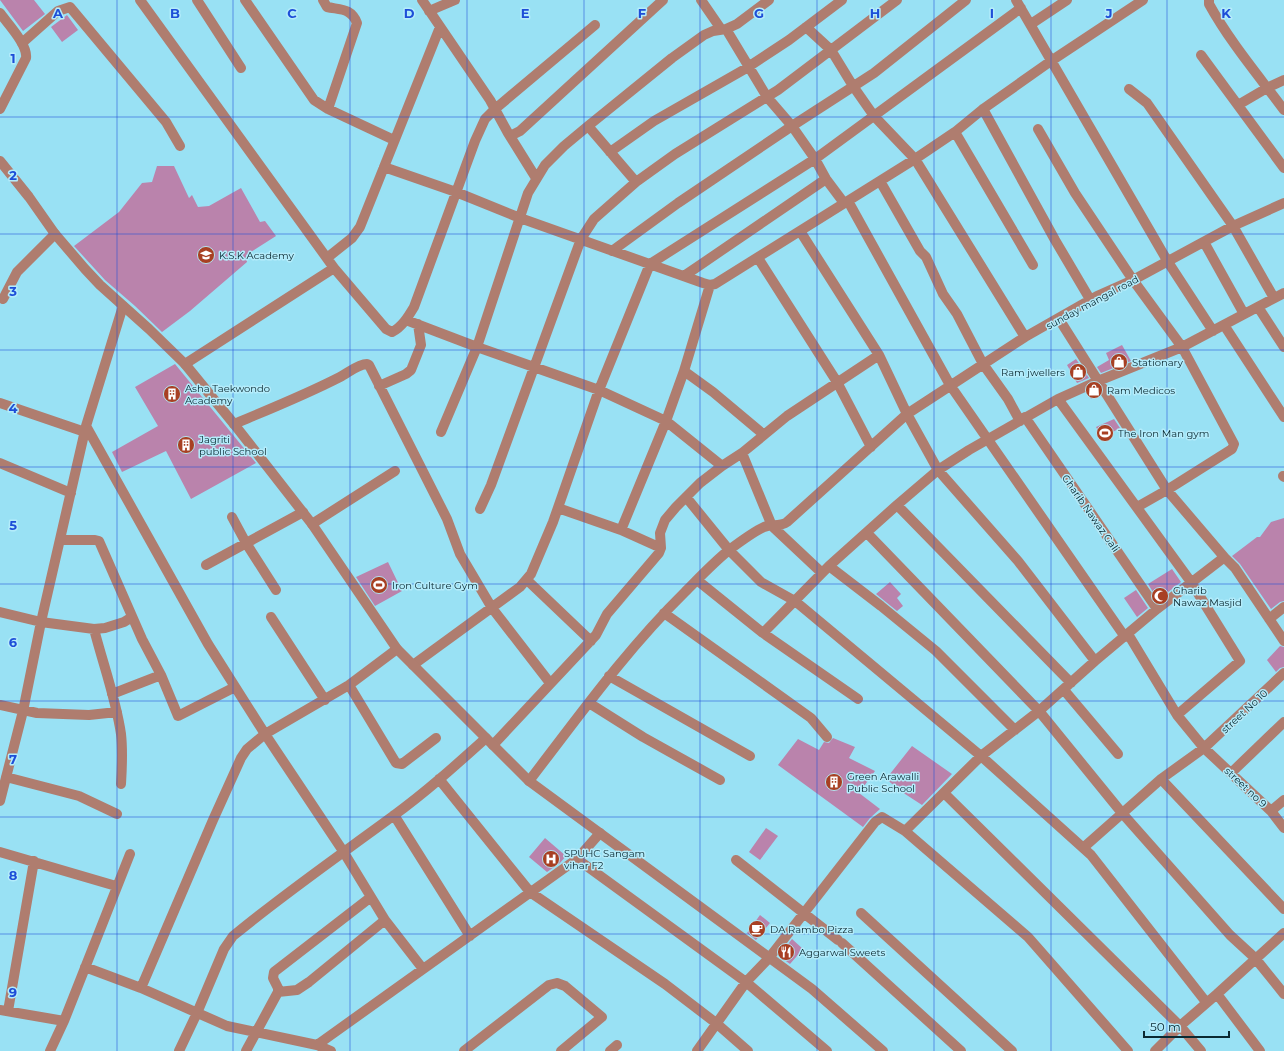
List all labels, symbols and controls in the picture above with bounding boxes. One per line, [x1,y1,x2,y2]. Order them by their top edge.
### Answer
text: A [52,5,64,21]
text: B [170,5,180,21]
text: C [287,5,297,21]
text: D [404,5,415,21]
text: E [521,5,530,21]
text: F [638,5,646,21]
text: G [754,5,764,21]
text: H [870,5,880,21]
text: I [990,5,994,21]
text: J [1104,5,1113,21]
text: K [1221,5,1231,21]
text: 1 [10,50,16,66]
text: 2 [9,167,17,183]
school or university icon: K.S.K Academy [196,245,216,265]
place label: K.S.K Academy [219,249,294,262]
street label: sunday mangal road [1044,273,1141,332]
text: 3 [8,283,17,299]
shop icon: Stationary [1109,352,1129,372]
place label: Stationary [1132,356,1184,369]
shop icon: Ram jwellers [1068,362,1088,382]
place label: Ram jwellers [1001,366,1065,379]
shop icon: Ram Medicos [1084,380,1104,400]
place label: Asha Taekwondo Academy [185,382,270,407]
building icon: Asha Taekwondo Academy [162,384,182,404]
place label: Ram Medicos [1107,384,1175,397]
text: 4 [9,400,18,416]
sports icon: The Iron Man gym [1095,423,1115,443]
place label: The Iron Man gym [1118,427,1209,440]
place label: Jagriti public School [198,433,267,458]
building icon: Jagriti public School [176,435,196,455]
street label: Gharib Nawaz Gali [1059,472,1122,555]
text: 5 [9,517,17,533]
sports icon: Iron Culture Gym [369,575,389,595]
place label: Iron Culture Gym [392,579,478,592]
place label: Gharib Nawaz Masjid [1173,584,1242,609]
mosque icon: Gharib Nawaz Masjid [1150,586,1170,606]
text: 6 [9,634,18,650]
street label: street No 10 [1218,686,1271,736]
text: 7 [9,751,17,767]
street label: street no 9 [1222,764,1270,810]
place label: Green Arawalli Public School [847,770,919,795]
building icon: Green Arawalli Public School [824,772,844,792]
place label: SPUHC Sangam vihar F2 [564,847,645,872]
hospital icon: SPUHC Sangam vihar F2 [541,849,561,869]
text: 8 [9,867,18,883]
cafe icon: DA Rambo Pizza [747,919,767,939]
place label: DA Rambo Pizza [770,923,853,936]
restaurant icon: Aggarwal Sweets [776,942,796,962]
place label: Aggarwal Sweets [799,946,886,959]
text: 9 [9,984,17,1000]
scale bar [1144,1013,1229,1039]
text: 50 m [1150,1019,1181,1034]

